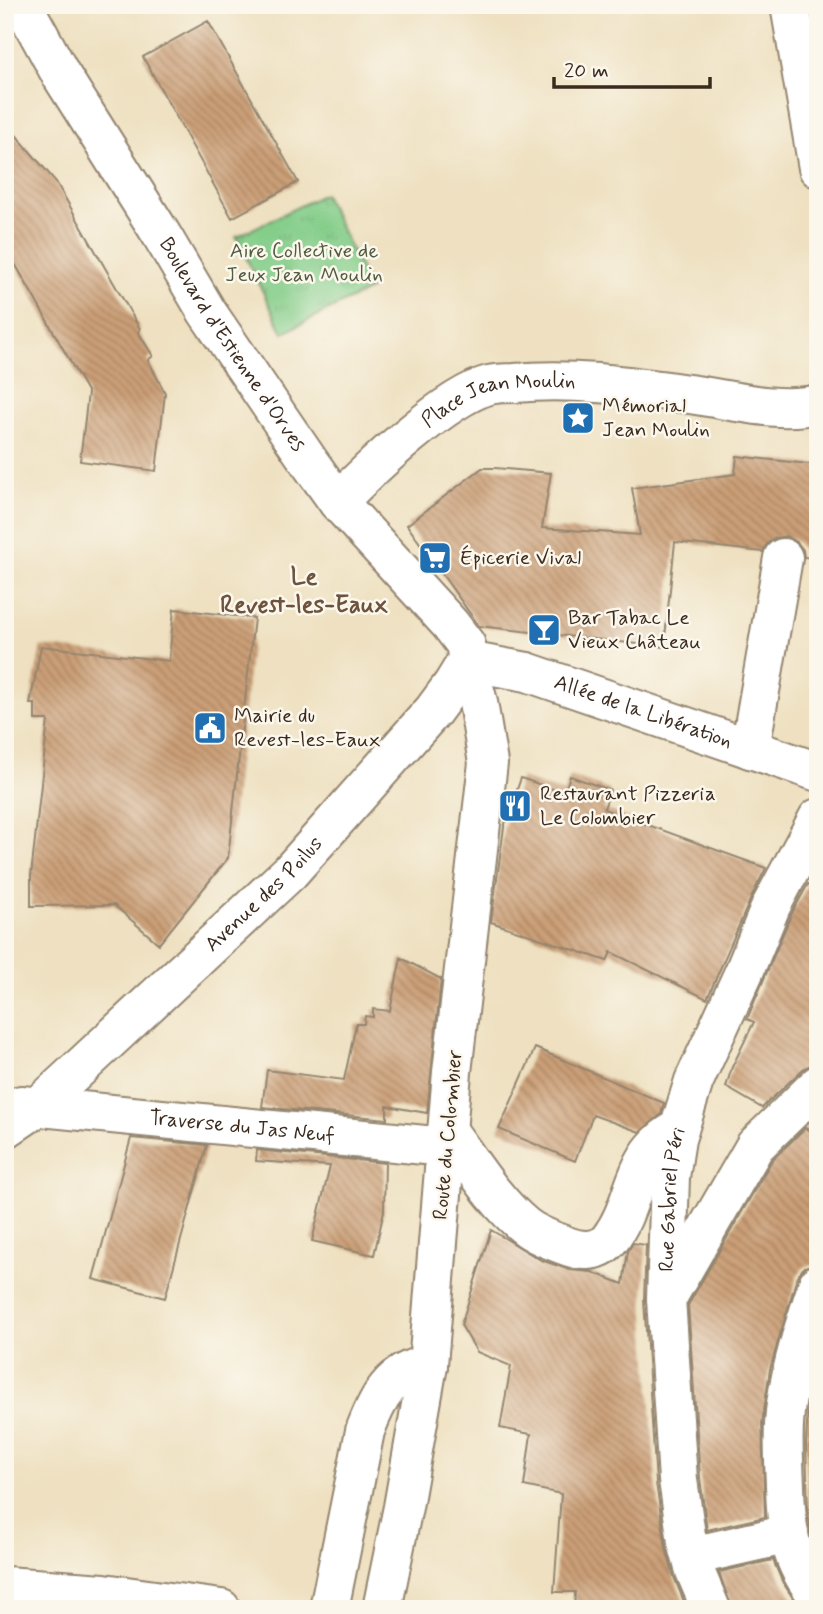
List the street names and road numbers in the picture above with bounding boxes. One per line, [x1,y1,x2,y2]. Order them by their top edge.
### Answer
street label: Boulevard d'Estienne d'Orves [152,232,312,457]
street label: Place Jean Moulin [416,367,576,434]
street label: Allée de la Libération [551,668,736,756]
street label: Avenue des Poilus [199,830,329,958]
street label: Route du Colombier [427,1049,469,1221]
street label: Traverse du Jas Neuf [148,1104,336,1150]
street label: Rue Gabriel Péri [653,1123,693,1272]

